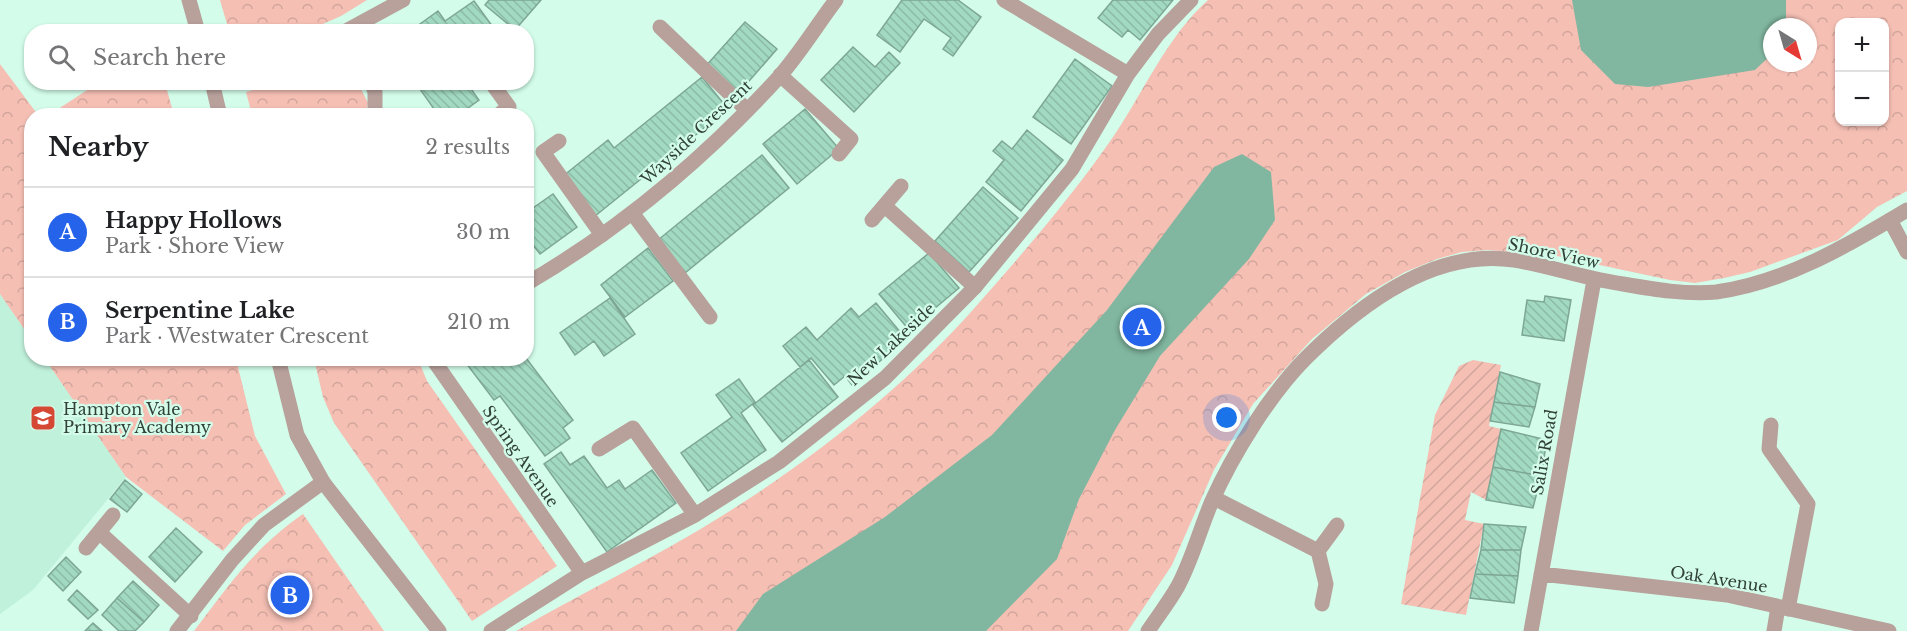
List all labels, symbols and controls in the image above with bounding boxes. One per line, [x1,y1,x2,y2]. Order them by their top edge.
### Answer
north arrow [1763,18,1817,72]
map controls [1835,18,1889,126]
button: + [1835,18,1889,72]
search box [24,24,534,90]
icon: search [45,41,78,74]
text: Search here [93,44,226,71]
button: − [1835,72,1889,126]
street label: Wayside Crescent [636,75,756,189]
text: Nearby [48,131,149,163]
text: 2 results [426,135,510,159]
text: Happy Hollows [105,207,282,234]
text: A [59,220,76,244]
text: 30 m [456,220,510,244]
text: Park · Shore View [105,234,284,258]
street label: Shore View [1507,234,1602,273]
text: Serpentine Lake [105,297,295,324]
street label: New Lakeside [843,298,939,390]
pin: A [1122,304,1162,350]
text: B [60,310,75,334]
text: 210 m [447,310,510,334]
text: Park · Westwater Crescent [105,324,369,348]
place label: Hampton Vale Primary Academy [63,399,212,437]
street label: Spring Avenue [479,401,563,511]
school or university icon: Hampton Vale Primary Academy [28,403,58,433]
your location [1212,403,1241,432]
street label: Salix Road [1527,407,1561,496]
street label: Oak Avenue [1669,561,1769,597]
pin: B [270,572,310,618]

